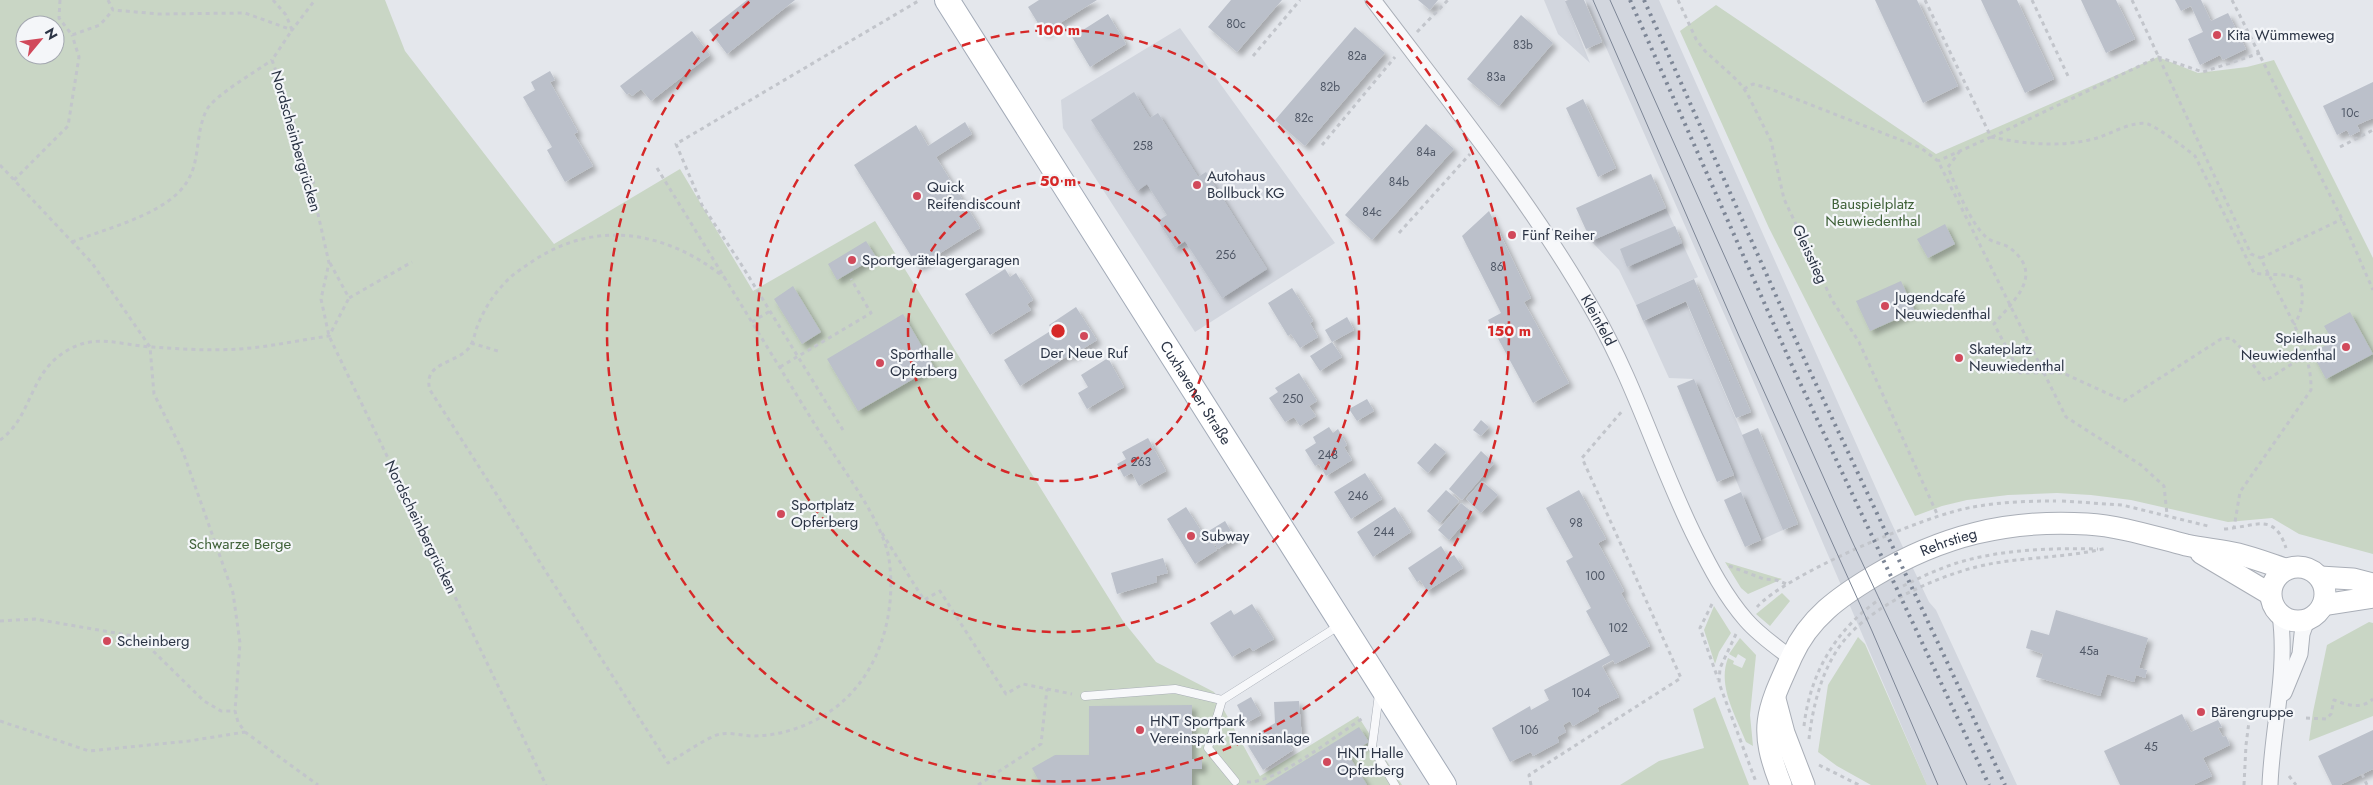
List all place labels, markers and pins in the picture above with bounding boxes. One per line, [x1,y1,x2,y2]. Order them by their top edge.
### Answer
place label: Kita Wümmeweg [2227,24,2335,46]
marker: Kita Wümmeweg [2211,29,2223,41]
place label: Autohaus Bollbuck KG [1207,165,1285,204]
place label: Quick Reifendiscount [927,176,1021,215]
marker: Autohaus Bollbuck KG [1191,179,1203,191]
marker: Quick Reifendiscount [911,190,923,202]
place label: Fünf Reiher [1522,224,1596,246]
marker: Fünf Reiher [1506,229,1518,241]
place label: Sportgerätelagergaragen [862,249,1020,271]
marker: Sportgerätelagergaragen [846,254,858,266]
place label: Jugendcafé Neuwiedenthal [1893,286,1990,325]
marker: Jugendcafé Neuwiedenthal [1879,300,1891,312]
centre of rings [1049,322,1067,340]
place label: Spielhaus Neuwiedenthal [2241,327,2336,366]
marker: Der Neue Ruf [1078,330,1090,342]
place label: Skateplatz Neuwiedenthal [1969,338,2064,377]
marker: Spielhaus Neuwiedenthal [2340,341,2352,353]
place label: Der Neue Ruf [1040,342,1128,364]
place label: Sporthalle Opferberg [890,343,957,382]
marker: Skateplatz Neuwiedenthal [1953,352,1965,364]
marker: Sporthalle Opferberg [874,357,886,369]
place label: Sportplatz Opferberg [791,494,858,533]
marker: Sportplatz Opferberg [775,508,787,520]
place label: Subway [1201,525,1250,547]
marker: Subway [1185,530,1197,542]
place label: Scheinberg [117,630,190,652]
marker: Scheinberg [101,635,113,647]
place label: Bärengruppe [2211,701,2294,723]
marker: Bärengruppe [2195,706,2207,718]
place label: HNT Sportpark Vereinspark Tennisanlage [1150,710,1310,749]
marker: HNT Sportpark Vereinspark Tennisanlage [1134,724,1146,736]
place label: HNT Halle Opferberg [1337,742,1404,781]
marker: HNT Halle Opferberg [1321,756,1333,768]

